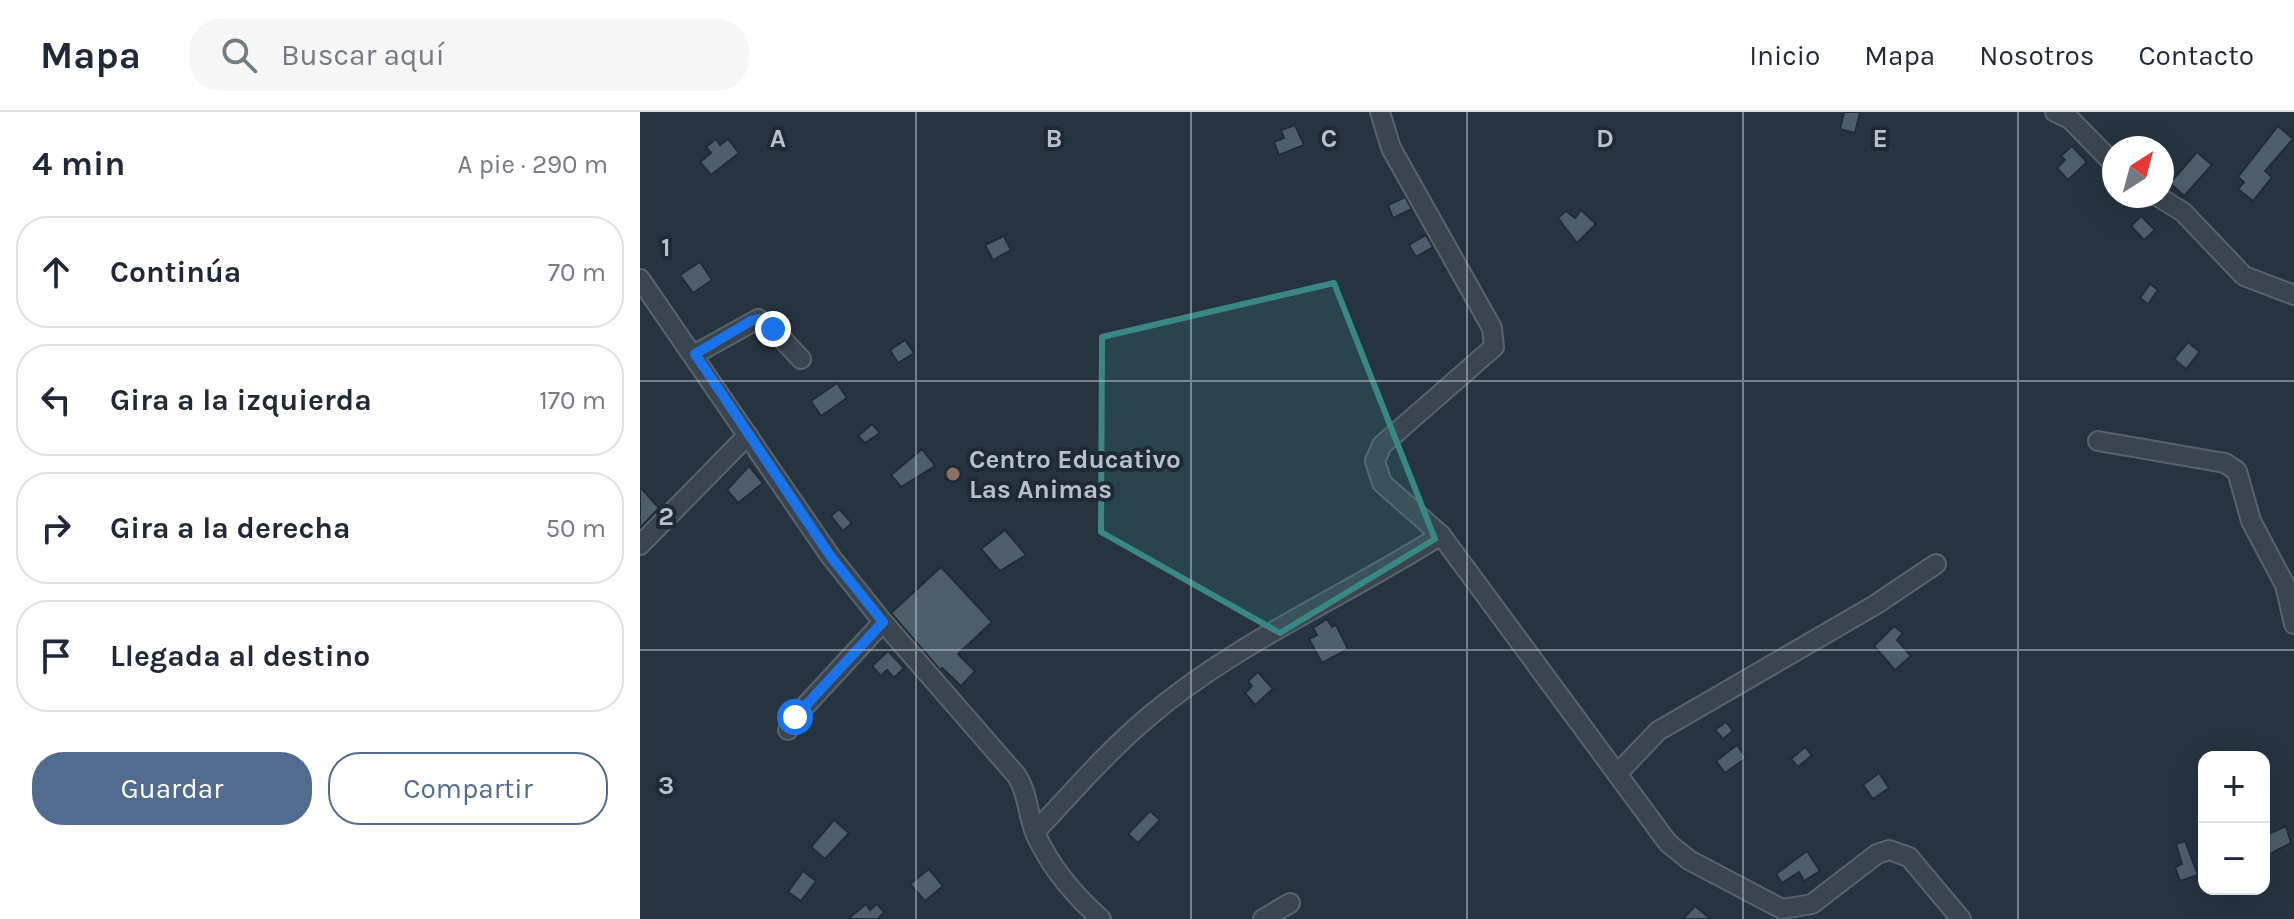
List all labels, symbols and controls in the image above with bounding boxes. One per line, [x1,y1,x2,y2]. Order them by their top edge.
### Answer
search box [189,19,749,91]
text: Mapa [40,33,141,78]
icon: search [217,33,261,77]
text: Buscar aquí [281,37,445,73]
text: Inicio [1749,39,1820,72]
text: Mapa [1864,39,1935,72]
text: Nosotros [1979,39,2094,72]
text: Contacto [2138,39,2254,72]
text: A [770,123,786,154]
text: B [1046,123,1062,154]
text: C [1321,123,1337,154]
text: D [1596,123,1614,154]
text: E [1872,123,1888,154]
north arrow [2102,136,2174,208]
text: 4 min [32,144,125,184]
text: A pie · 290 m [458,149,608,180]
text: 1 [661,232,671,263]
icon: ahead [34,250,78,294]
text: Continúa [110,254,241,290]
text: 70 m [548,257,606,288]
route end [755,311,791,347]
icon: left [34,378,78,422]
text: Gira a la izquierda [110,382,372,418]
text: 170 m [539,385,606,416]
place label: Centro Educativo Las Animas [969,444,1181,505]
marker: Centro Educativo Las Animas [944,465,962,483]
text: 2 [658,501,674,532]
icon: right [34,506,78,550]
text: Gira a la derecha [110,510,351,546]
text: 50 m [545,513,606,544]
icon: arrive [34,634,78,678]
text: Llegada al destino [110,638,370,674]
route start [777,699,813,735]
map controls [2198,751,2270,895]
button: + [2198,751,2270,823]
button: Guardar [32,752,312,825]
button: Compartir [328,752,608,825]
text: 3 [658,770,674,801]
button: − [2198,823,2270,895]

